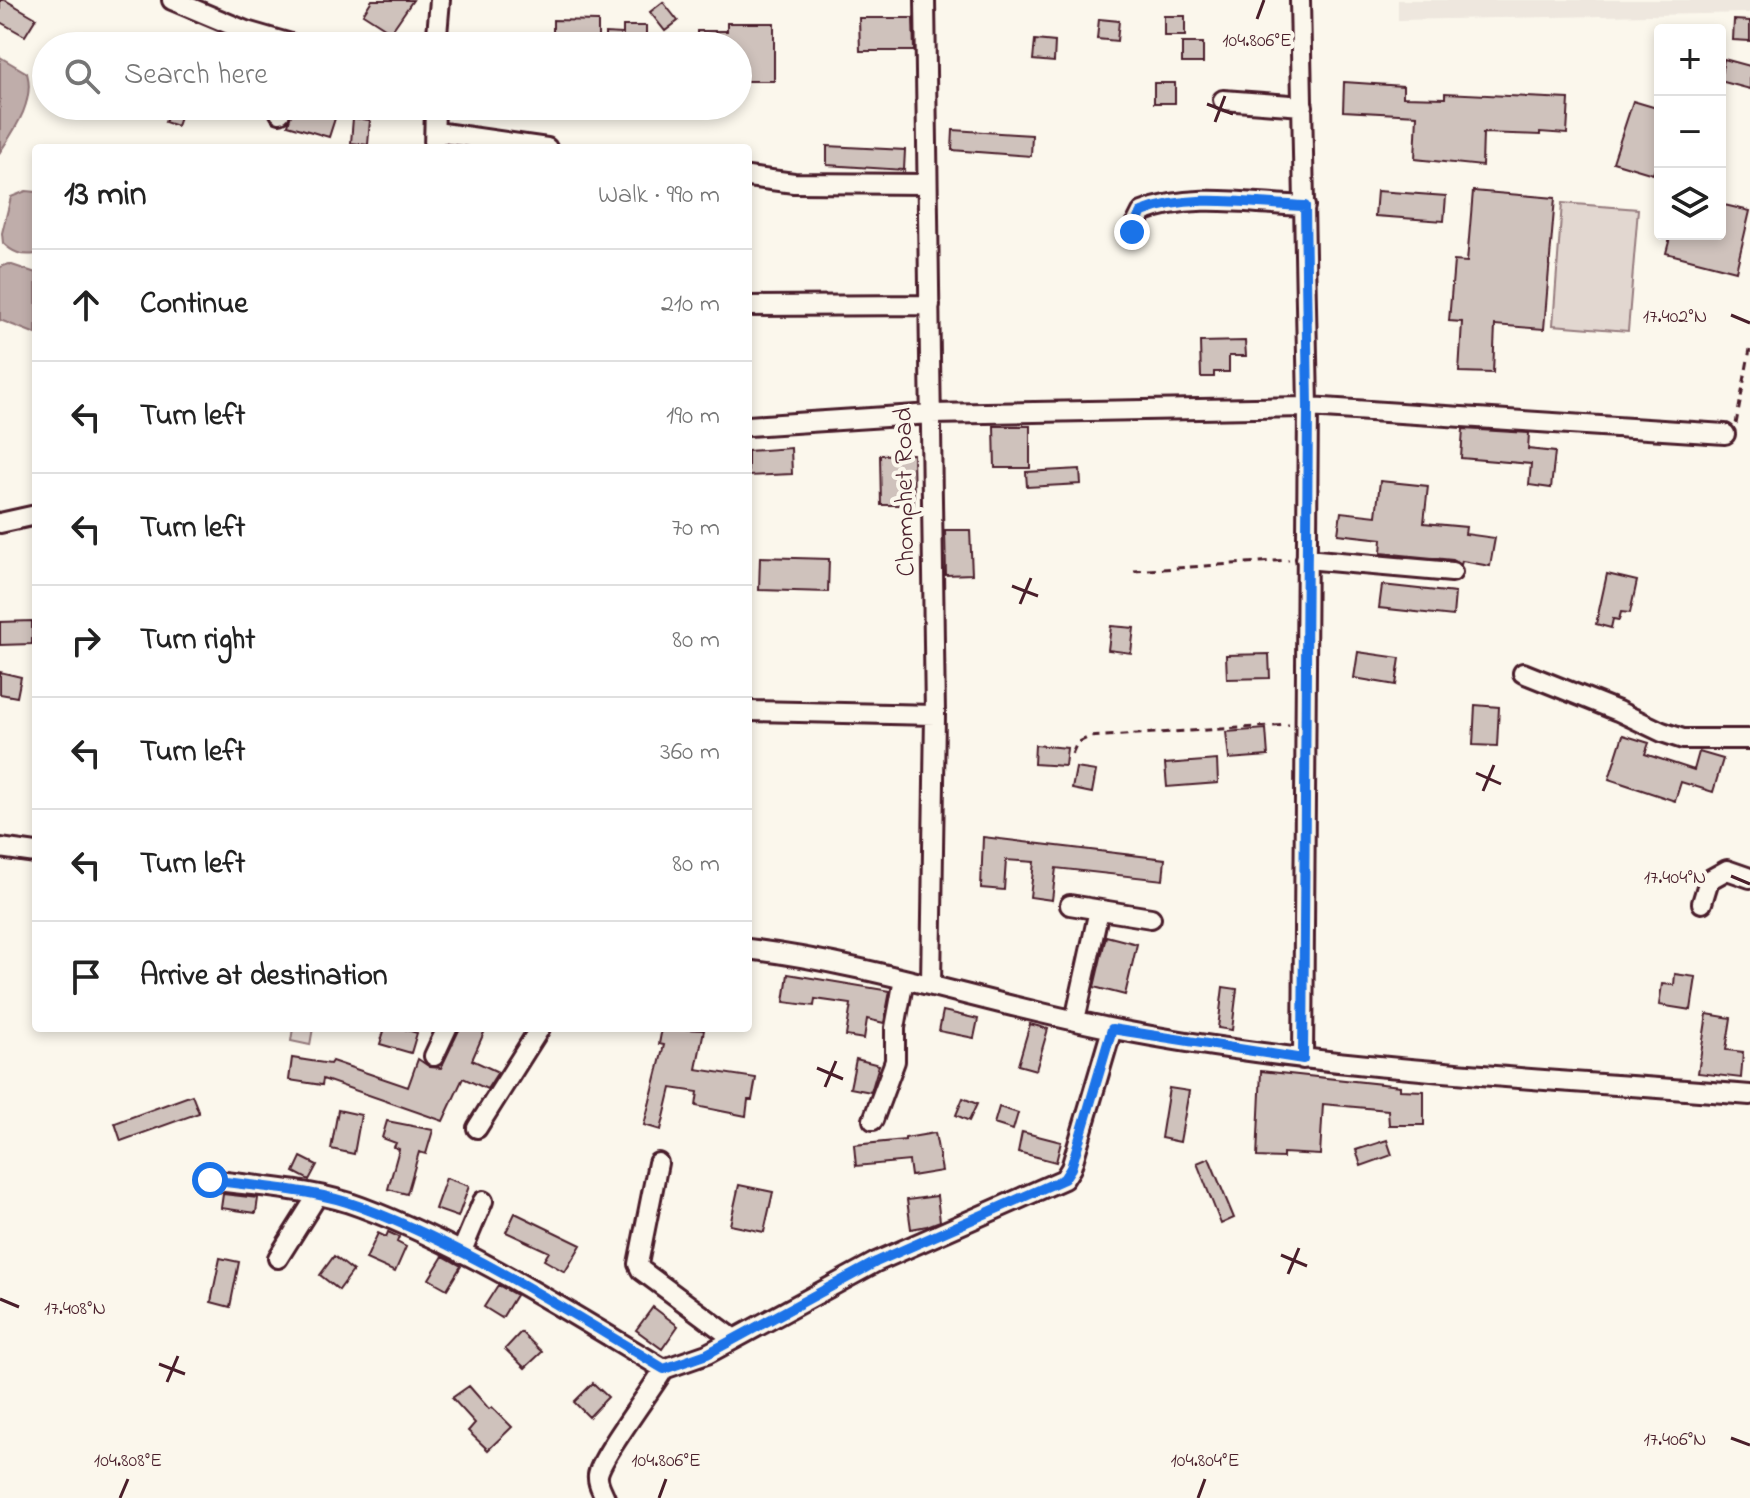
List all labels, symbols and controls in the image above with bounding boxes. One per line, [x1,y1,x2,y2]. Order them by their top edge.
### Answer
map controls [1654,24,1726,240]
button: + [1654,24,1726,96]
text: 104.806°E [1222,27,1292,56]
search box [32,32,752,120]
icon: search [60,54,104,98]
text: Search here [124,54,268,98]
button: − [1654,96,1726,168]
button: layers [1654,168,1726,240]
text: 13 min [64,171,147,221]
text: Walk · 990 m [598,177,720,215]
route end [1114,214,1150,250]
icon: ahead [64,283,108,327]
text: Continue [140,283,248,327]
text: 210 m [661,286,720,324]
text: 17.402°N [1643,303,1707,332]
icon: left [64,395,108,439]
text: Turn left [140,395,245,439]
text: 190 m [666,398,720,436]
street label: Chomphet Road [886,407,926,577]
icon: left [64,507,108,551]
text: Turn left [140,507,245,551]
text: 70 m [671,510,720,548]
icon: right [64,619,108,663]
text: Turn right [140,619,255,663]
text: 80 m [672,622,720,660]
icon: left [64,731,108,775]
text: Turn left [140,731,245,775]
text: 360 m [660,734,720,772]
icon: left [64,843,108,887]
text: Turn left [140,843,245,887]
text: 80 m [672,846,720,884]
text: 17.404°N [1644,864,1706,893]
icon: arrive [64,955,108,999]
text: Arrive at destination [140,955,388,999]
route start [192,1162,228,1198]
text: 17.408°N [44,1295,106,1324]
text: 17.406°N [1643,1426,1707,1455]
text: 104.808°E [94,1447,162,1476]
text: 104.806°E [631,1447,701,1476]
text: 104.804°E [1170,1447,1240,1476]

